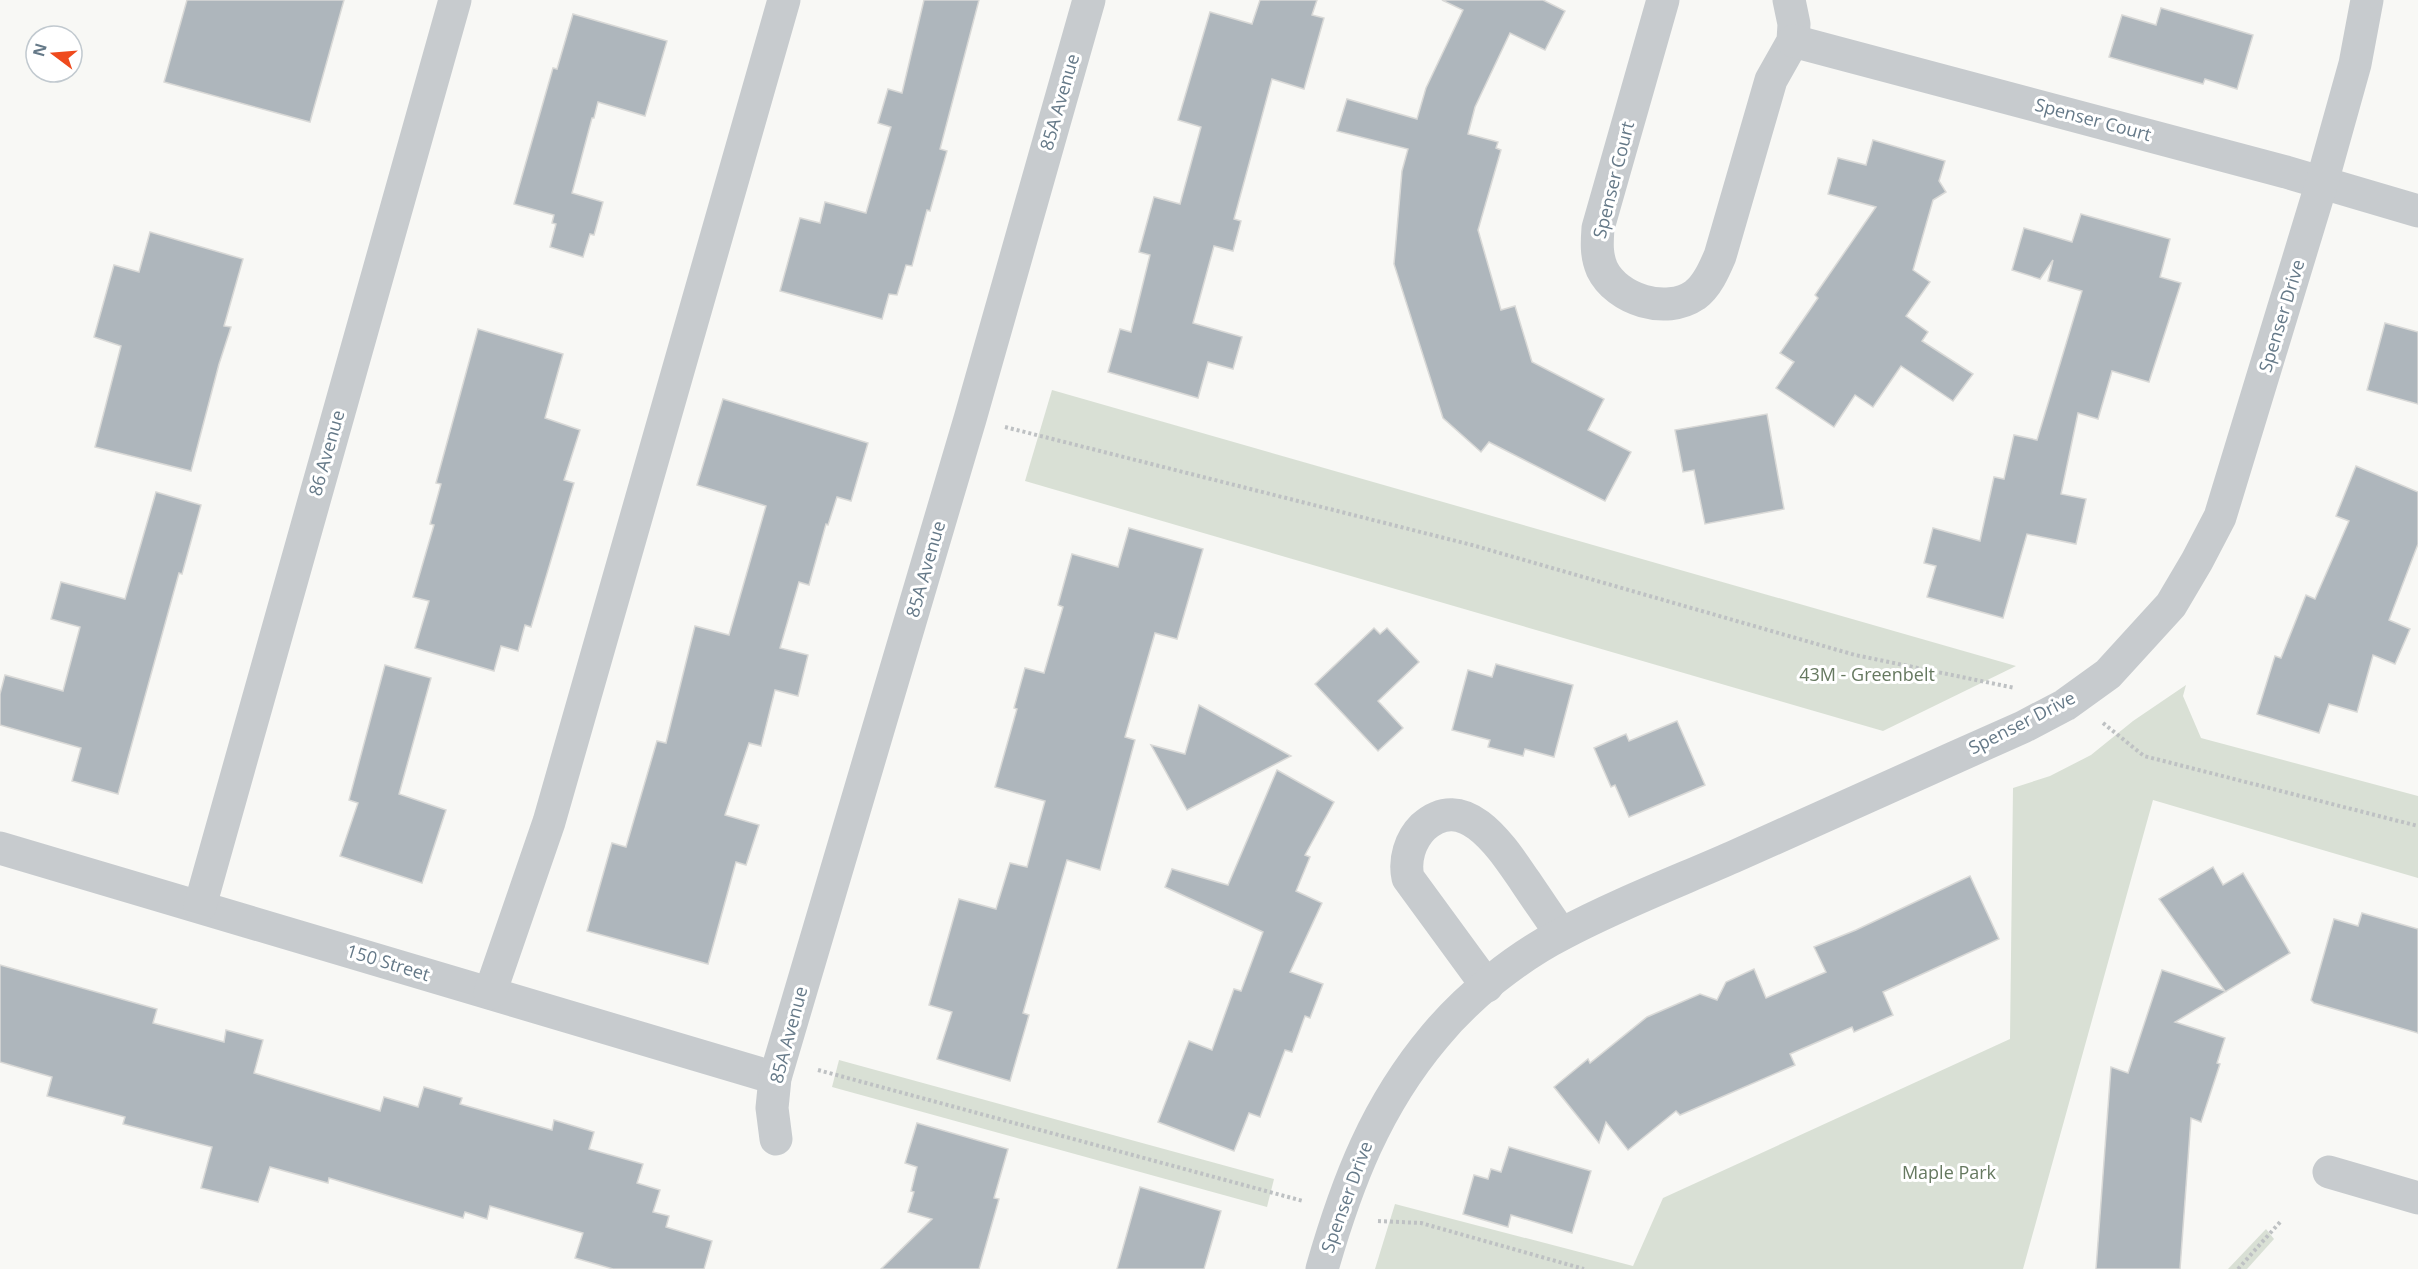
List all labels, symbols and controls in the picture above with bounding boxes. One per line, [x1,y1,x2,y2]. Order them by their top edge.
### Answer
north arrow [24,24,84,84]
text: N [27,41,52,59]
street label: 85A Avenue [1034,51,1084,153]
street label: Spenser Court [2032,92,2154,146]
street label: Spenser Court [1587,119,1639,241]
street label: Spenser Drive [2252,256,2310,375]
street label: 86 Avenue [302,407,350,498]
street label: 85A Avenue [900,518,950,620]
park label: 43M - Greenbelt [1799,662,1935,686]
street label: Spenser Drive [1964,685,2079,759]
street label: 150 Street [344,938,433,986]
street label: 85A Avenue [764,984,812,1086]
street label: Spenser Drive [1315,1138,1377,1256]
park label: Maple Park [1902,1160,1997,1184]

